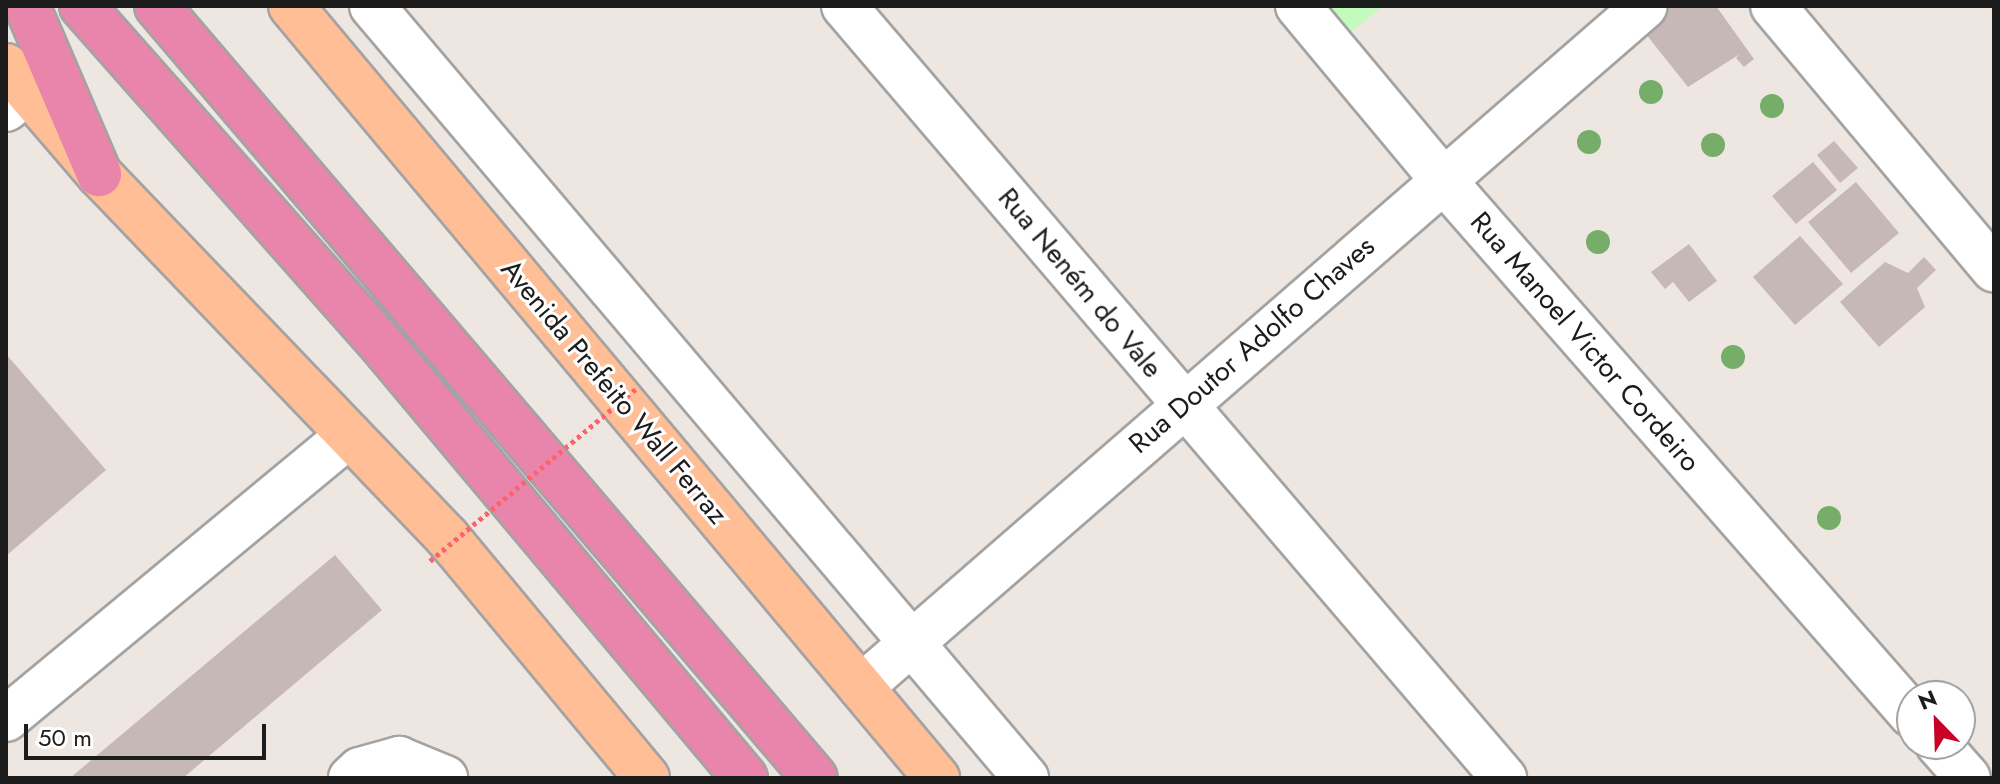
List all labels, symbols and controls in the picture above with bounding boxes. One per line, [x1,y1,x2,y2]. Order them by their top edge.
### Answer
street label: Rua Neném do Vale [991,181,1169,385]
street label: Rua Manoel Victor Cordeiro [1463,205,1707,479]
street label: Rua Doutor Adolfo Chaves [1123,229,1381,461]
street label: Avenida Prefeito Wall Ferraz [494,253,734,531]
north arrow [1896,680,1976,760]
text: N [1913,682,1942,718]
scale bar [28,708,270,758]
text: 50 m [38,720,92,755]

